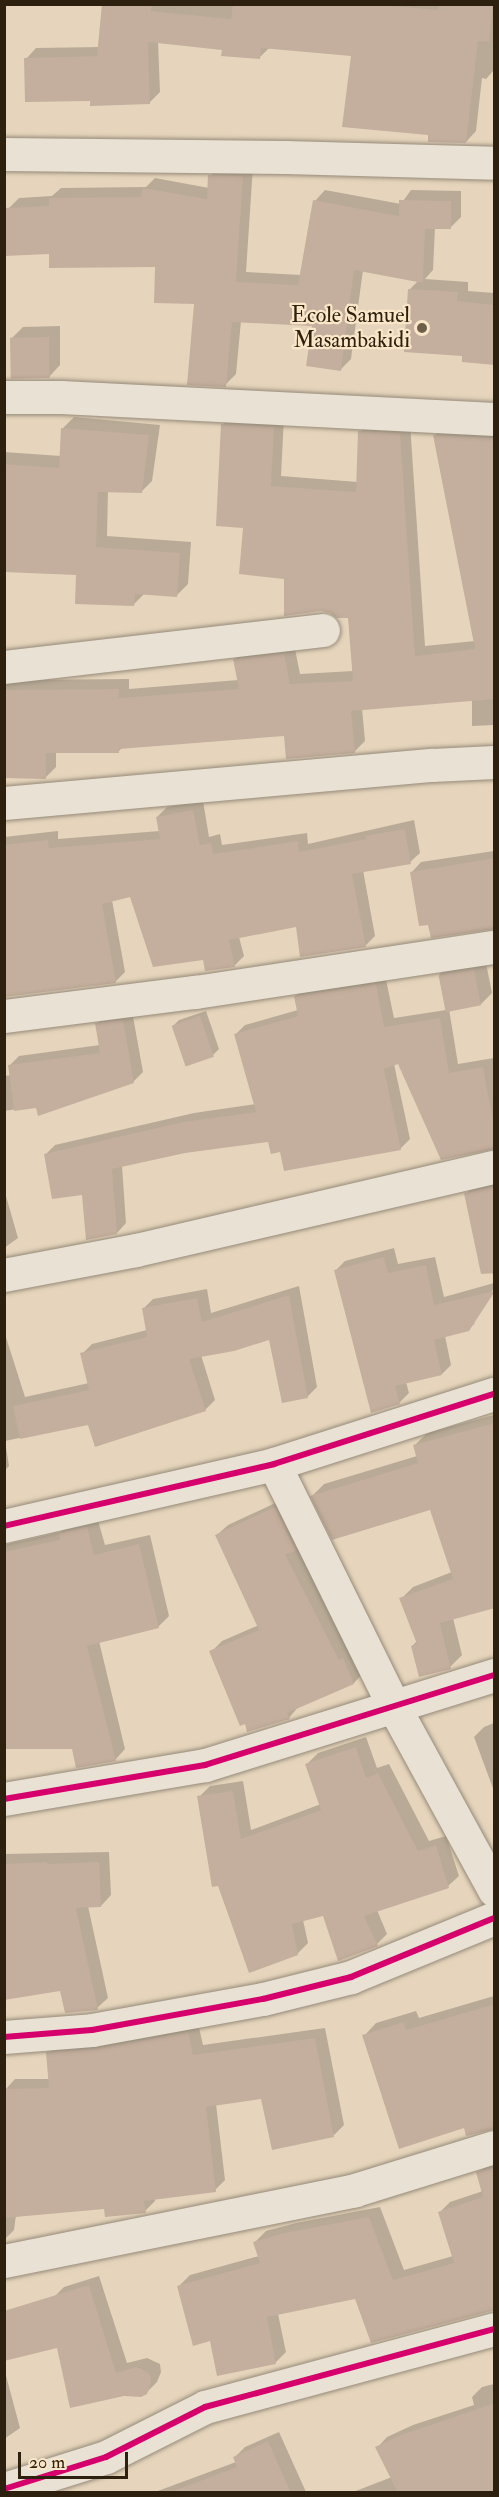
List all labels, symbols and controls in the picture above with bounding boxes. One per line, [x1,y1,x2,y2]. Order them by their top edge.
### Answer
place label: Ecole Samuel Masambakidi [291,302,410,354]
marker: Ecole Samuel Masambakidi [415,321,429,335]
scale bar [21,2440,130,2478]
text: 20 m [29,2451,65,2474]

